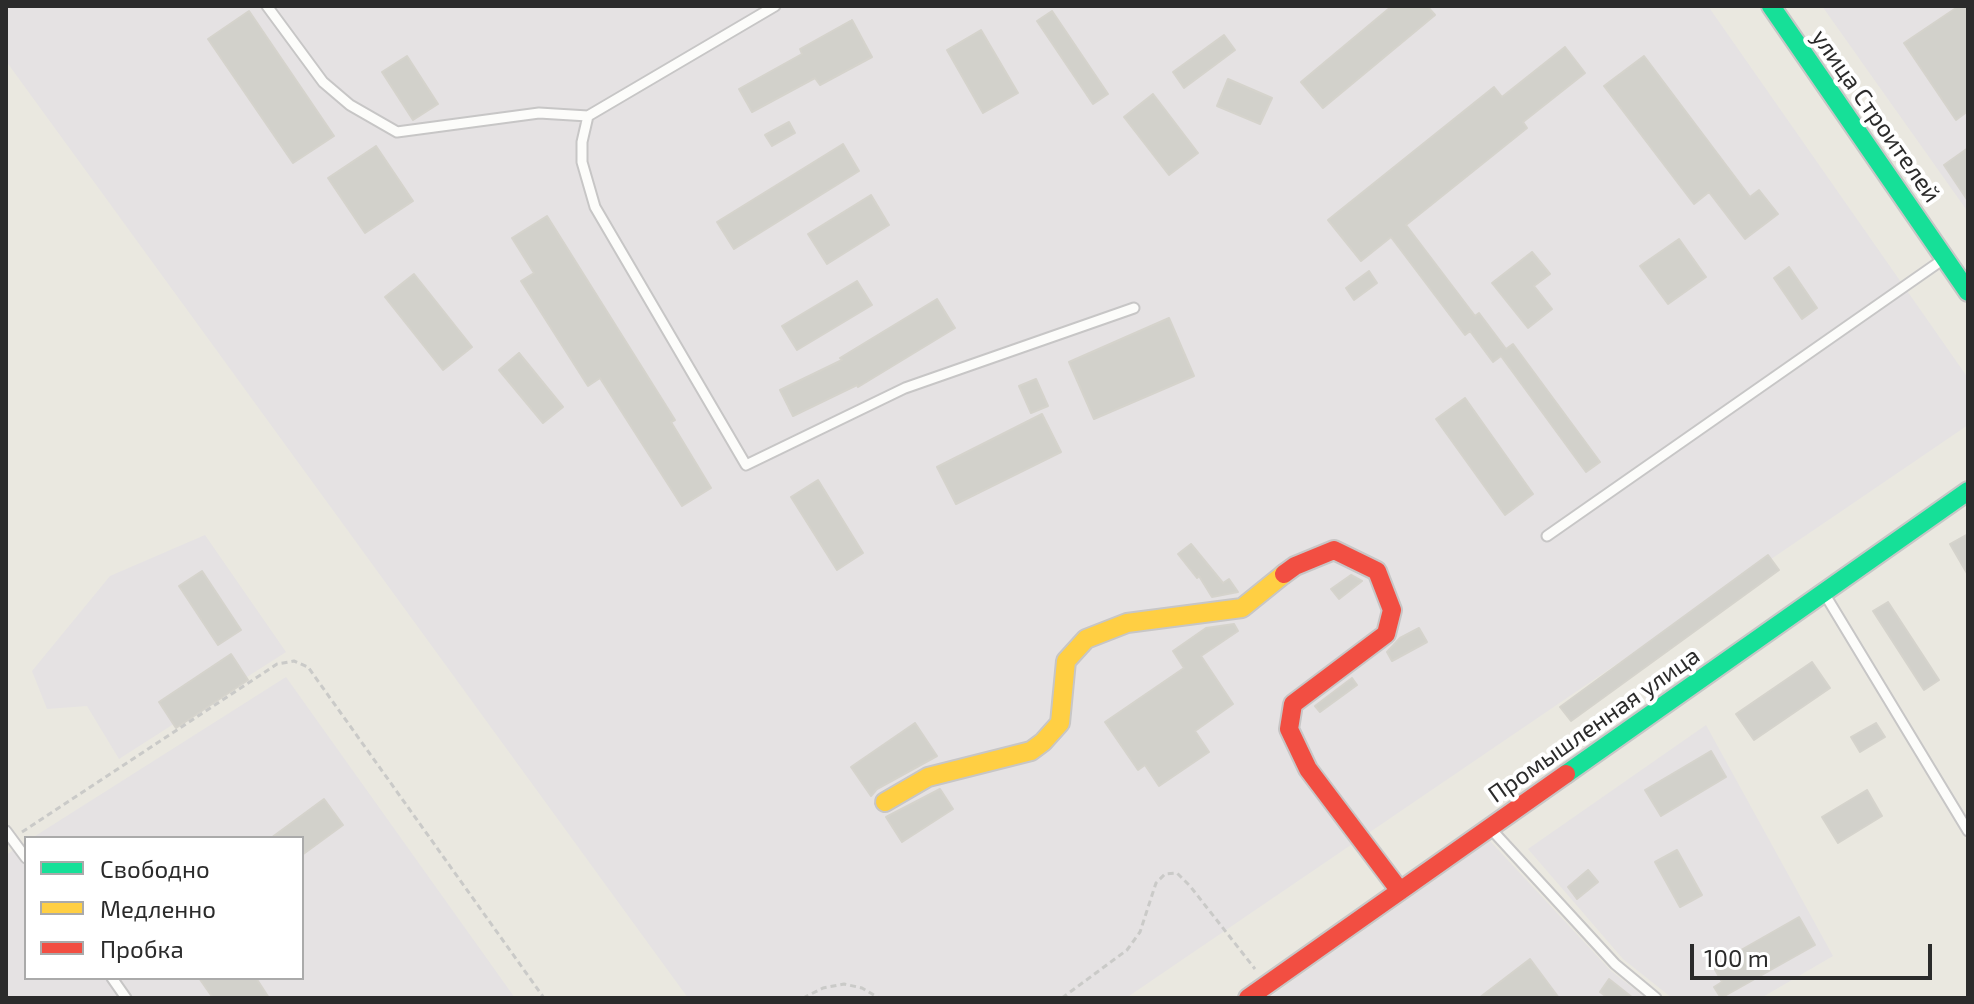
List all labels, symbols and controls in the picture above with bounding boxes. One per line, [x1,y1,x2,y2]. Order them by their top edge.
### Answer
street label: улица Строителей [1806,24,1946,208]
street label: Промышленная улица [1483,641,1705,809]
legend [24,836,304,980]
text: Свободно [100,854,210,883]
text: Медленно [100,894,216,923]
scale bar [1694,928,1936,978]
text: Пробка [100,934,184,963]
text: 100 m [1704,943,1769,972]

